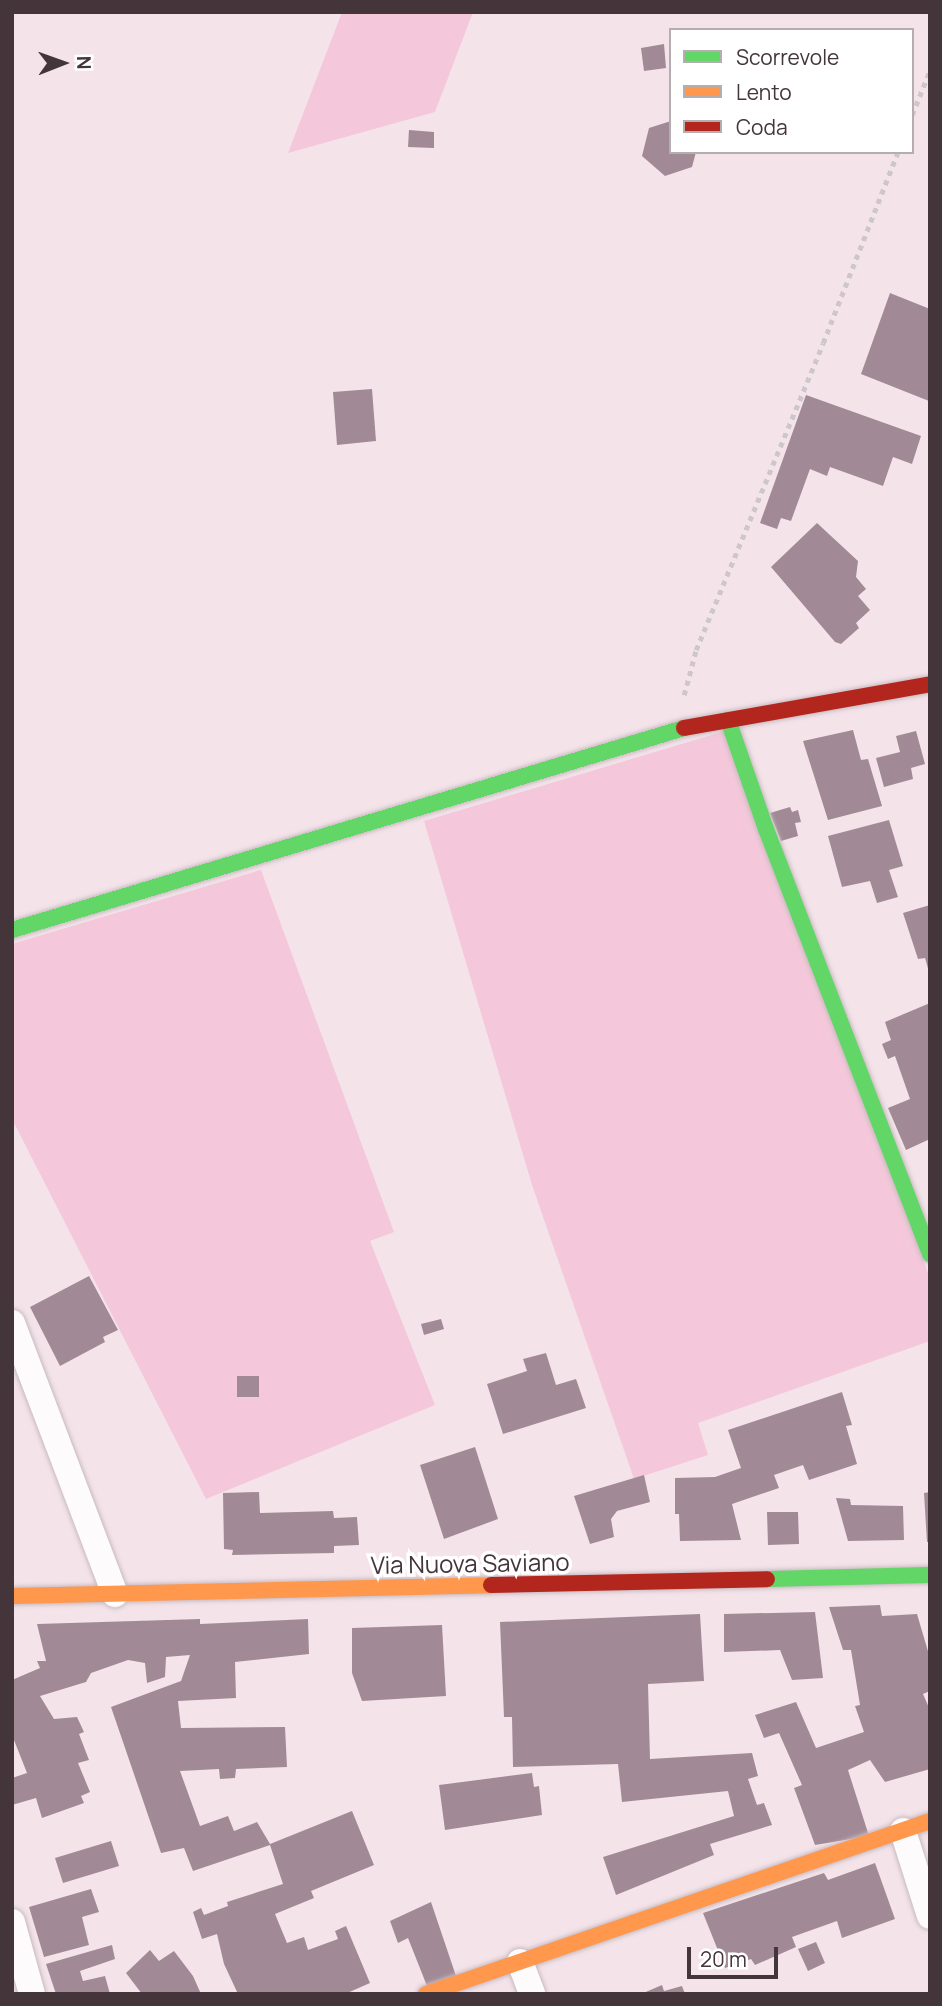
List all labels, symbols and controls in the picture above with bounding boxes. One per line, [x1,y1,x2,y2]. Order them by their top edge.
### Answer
north arrow [28,28,98,98]
legend [669,28,914,154]
text: Scorrevole [736,43,839,71]
text: N [71,56,97,70]
text: Lento [736,78,792,106]
text: Coda [736,113,788,141]
street label: Via Nuova Saviano [370,1547,570,1579]
scale bar [690,1932,781,1976]
text: 20 m [700,1945,747,1973]

